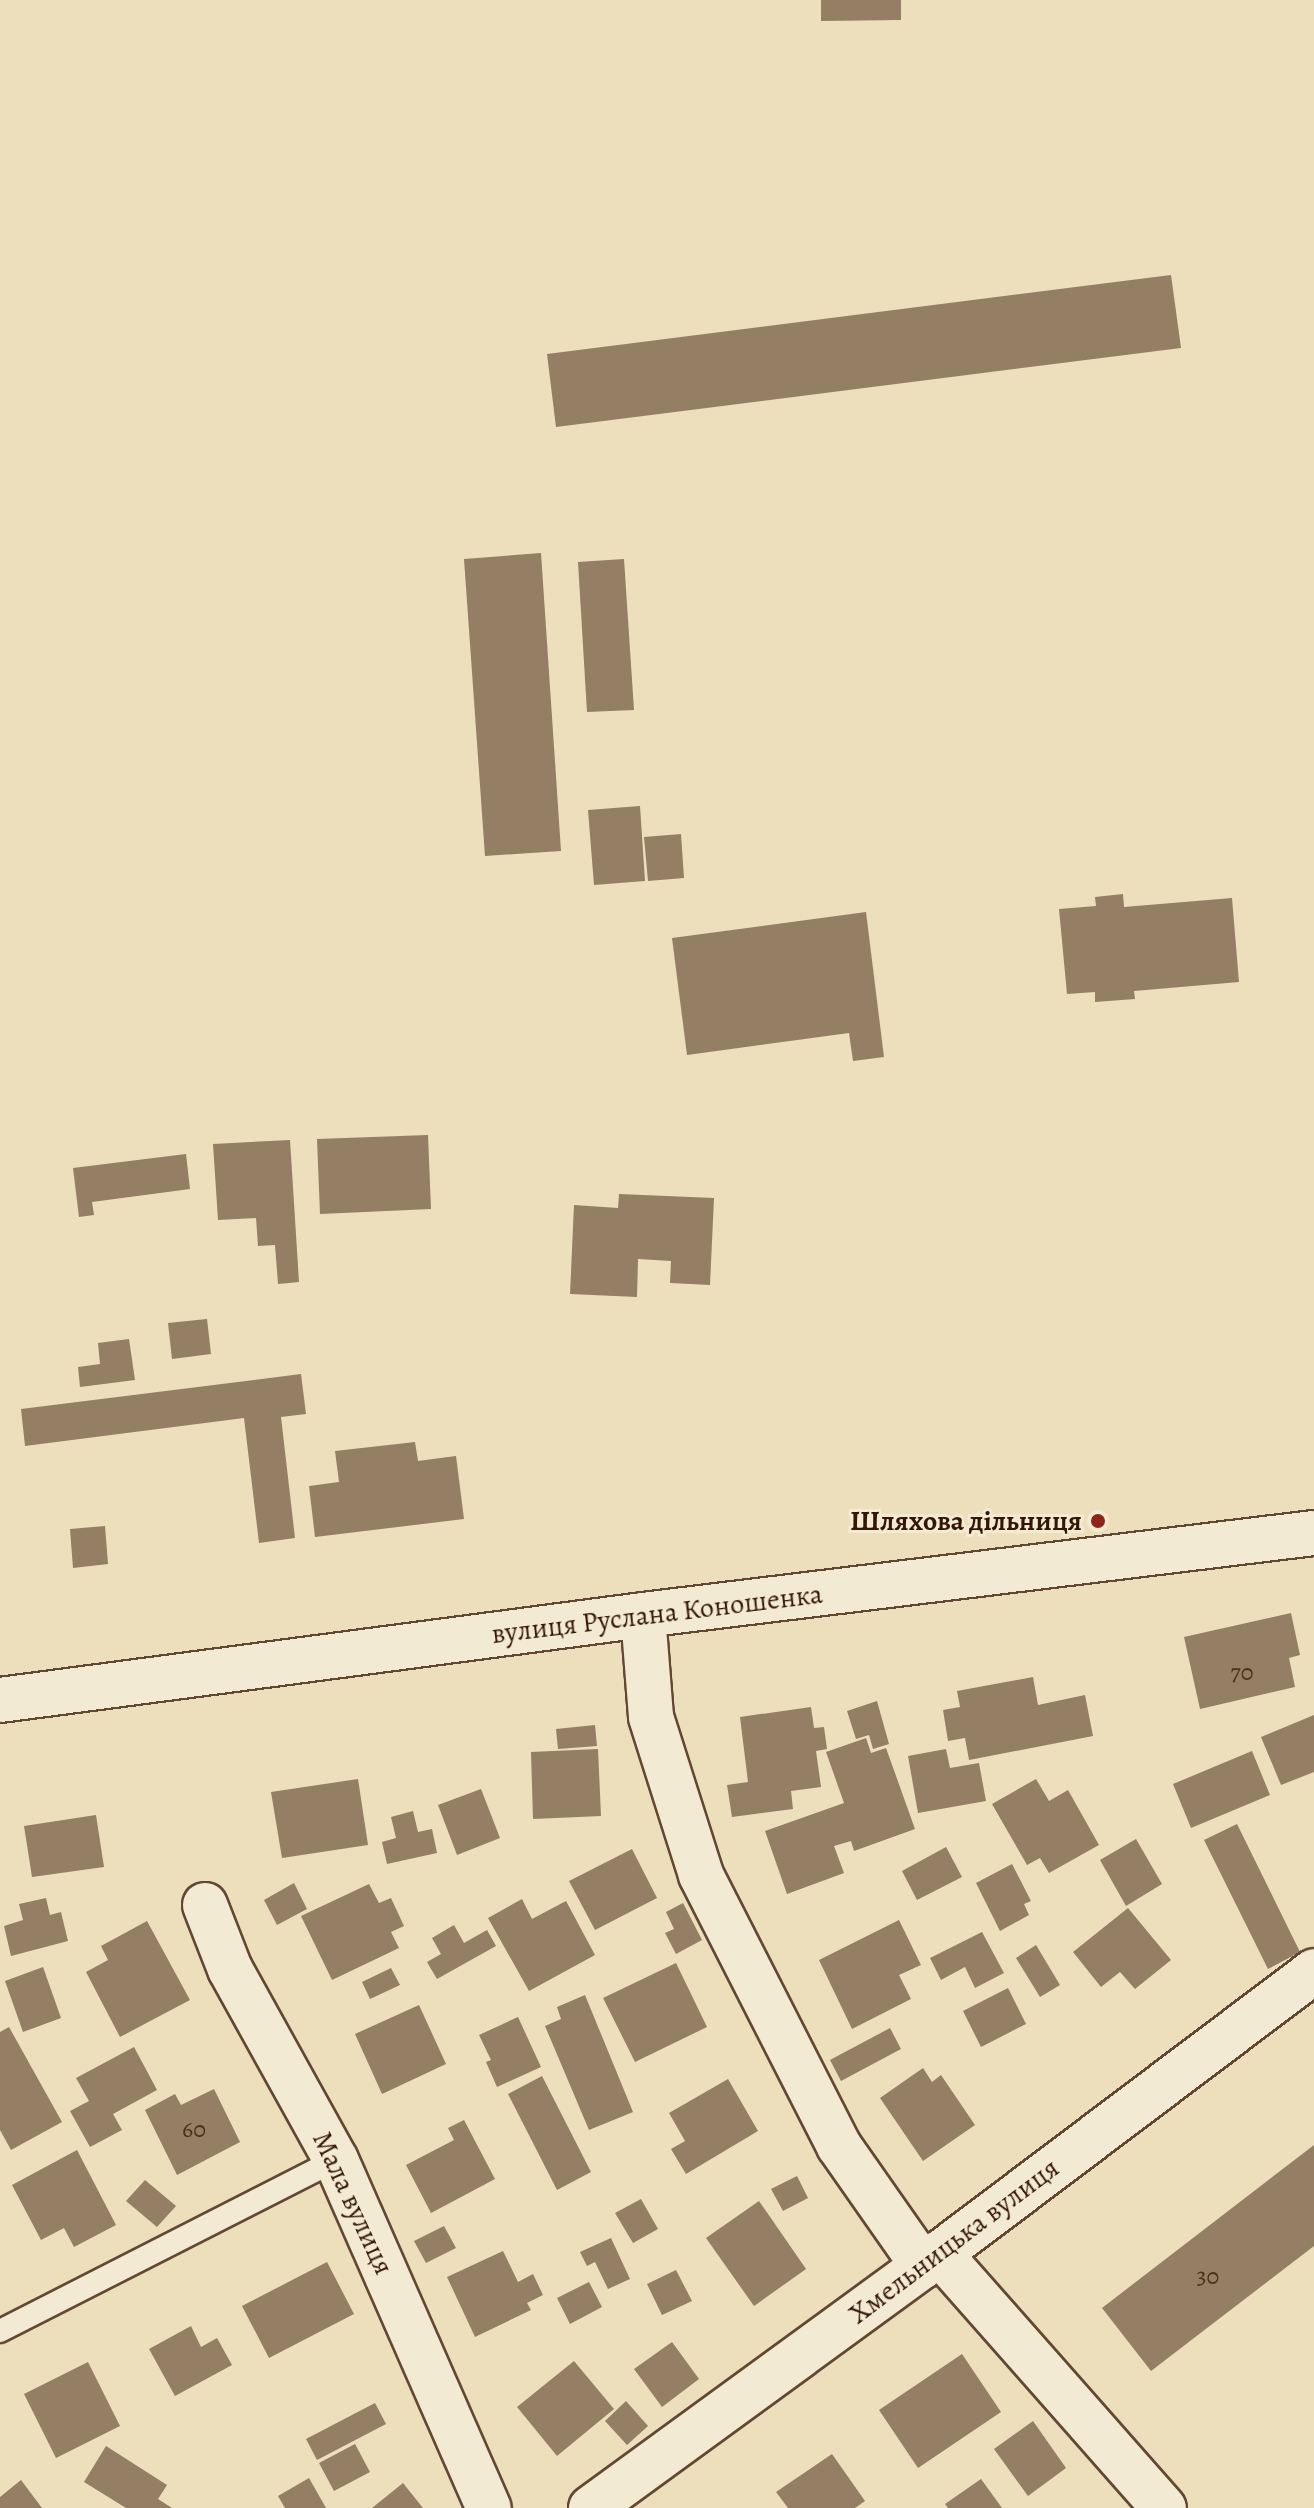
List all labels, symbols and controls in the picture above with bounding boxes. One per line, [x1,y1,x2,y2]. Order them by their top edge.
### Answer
place label: Шляхова дільниця [850,1504,1082,1538]
marker: Шляхова дільниця [1089,1512,1107,1530]
street label: вулиця Руслана Коношенка [490,1577,824,1651]
house number: 70 [1231,1659,1253,1687]
house number: 60 [182,2116,206,2144]
street label: Мала вулиця [305,2126,401,2280]
street label: Хмельницька вулиця [842,2151,1066,2331]
house number: 30 [1197,2263,1219,2291]

